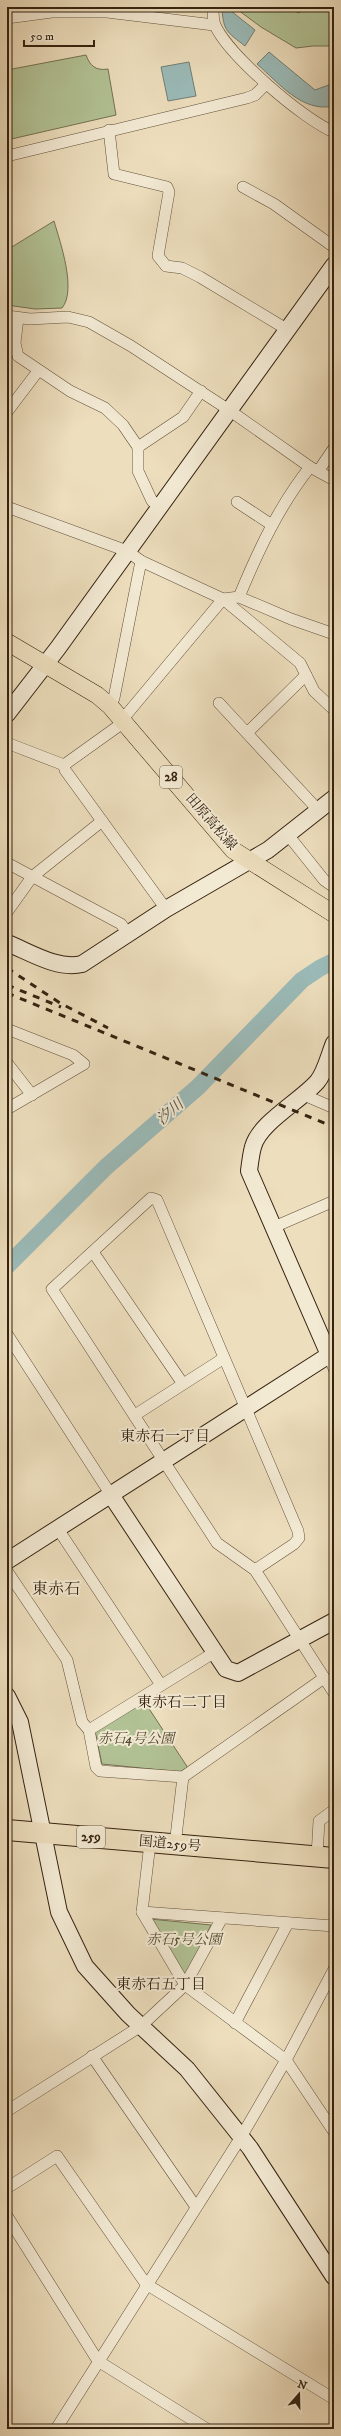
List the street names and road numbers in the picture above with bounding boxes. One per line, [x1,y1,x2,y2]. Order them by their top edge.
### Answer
road number: 28 [160,766,182,788]
street label: 田原高松線 [181,790,241,854]
road number: 259 [77,1826,105,1848]
street label: 国道259号 [138,1832,202,1856]

